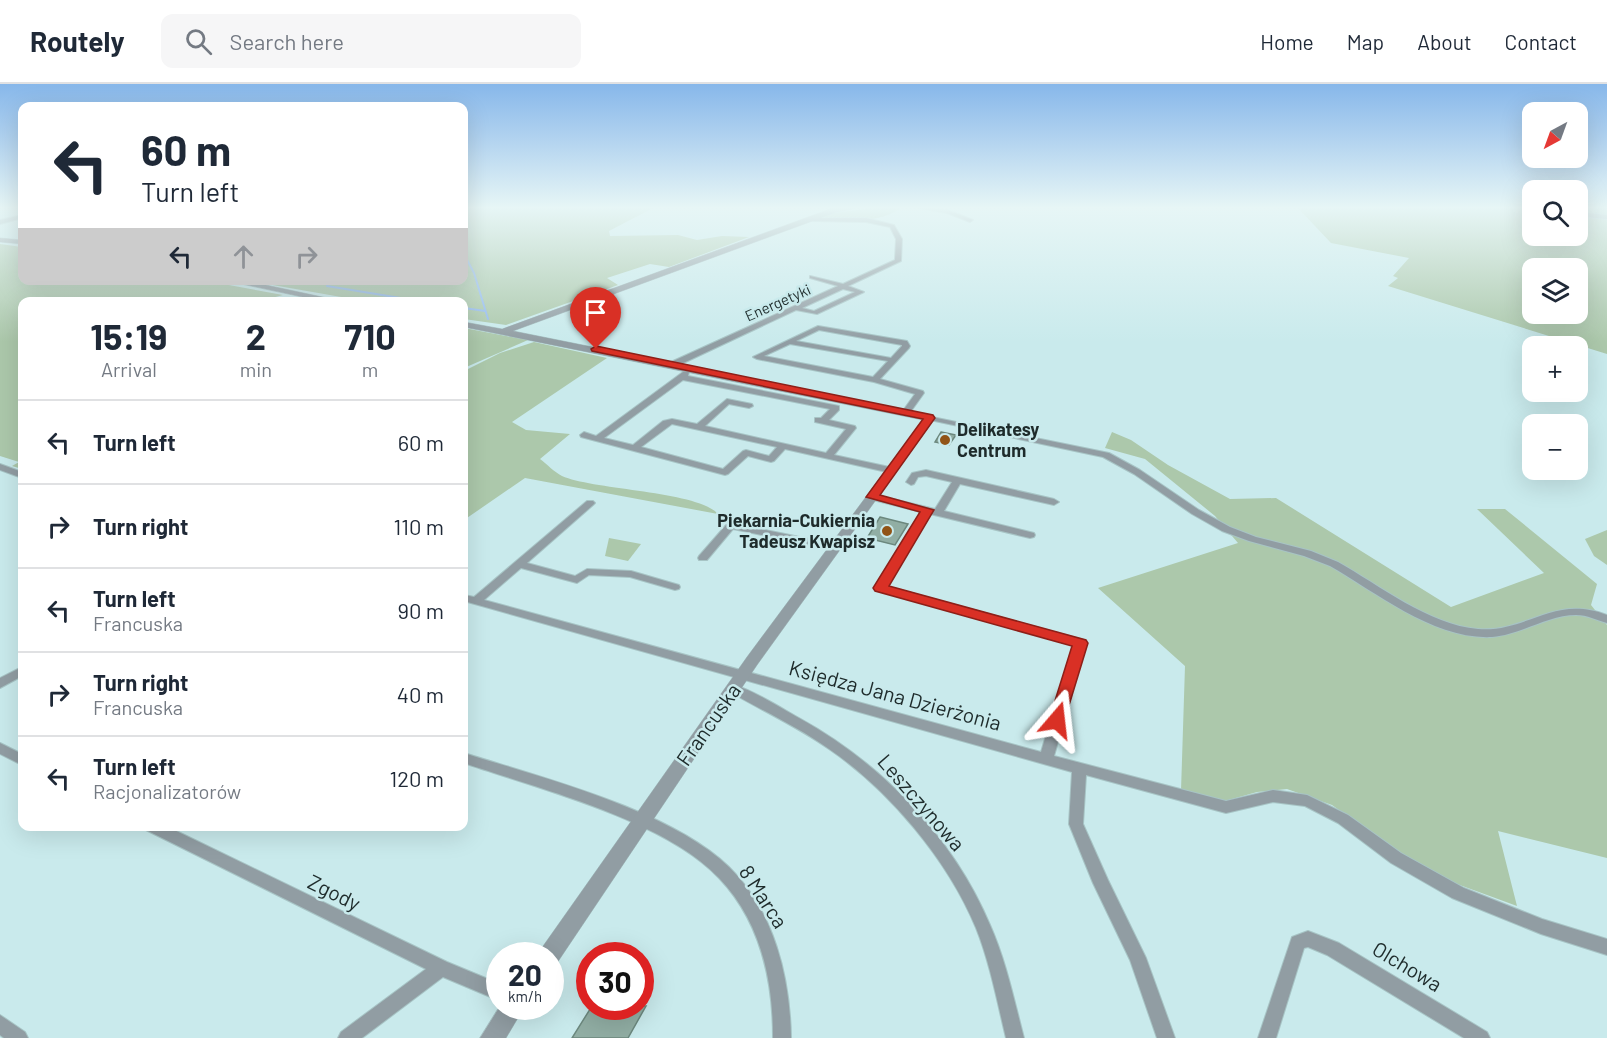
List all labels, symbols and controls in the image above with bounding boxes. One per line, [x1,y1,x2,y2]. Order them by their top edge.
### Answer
search box [161,14,581,68]
text: Routely [30,24,125,58]
icon: search [182,25,215,58]
text: Search here [230,28,344,54]
text: Home [1260,29,1314,54]
text: Map [1347,29,1384,54]
text: About [1417,29,1472,54]
text: Contact [1505,29,1577,54]
north arrow [1522,102,1588,168]
map controls [1522,102,1588,480]
text: 60 m [141,124,231,174]
icon: left [42,126,120,204]
text: Turn left [141,175,239,207]
button: search [1522,180,1588,246]
icon: left [164,240,197,273]
icon: ahead [227,240,260,273]
icon: right [290,240,323,273]
button: layers [1522,258,1588,324]
street label: Energetyki [742,280,813,325]
pin [570,287,621,349]
icon: arrive [579,296,612,329]
text: 15:19 [90,314,167,357]
text: 2 [246,314,266,357]
text: 710 [344,314,396,357]
button: + [1522,336,1588,402]
text: Arrival [101,357,157,381]
text: min [240,357,272,381]
text: m [362,357,378,381]
button: − [1522,414,1588,480]
place label: Delikatesy Centrum [957,418,1039,461]
icon: left [42,426,75,459]
text: Turn left [93,429,176,455]
text: 60 m [398,429,444,455]
marker: Delikatesy Centrum [938,433,952,447]
place label: Piekarnia-Cukiernia Tadeusz Kwapisz [717,509,875,552]
icon: right [42,510,75,543]
text: Turn right [93,513,188,539]
text: 110 m [394,513,444,539]
marker: Piekarnia-Cukiernia Tadeusz Kwapisz [880,524,894,538]
text: Turn left [93,585,176,611]
icon: left [42,594,75,627]
text: 90 m [398,597,444,623]
text: Francuska [93,611,183,635]
street label: Księdza Jana Dzierżonia [786,654,1004,735]
text: Turn right [93,669,188,695]
icon: right [42,678,75,711]
street label: Francuska [670,678,745,770]
text: 40 m [397,681,444,707]
position arrow [1025,688,1089,752]
text: Francuska [93,695,183,719]
street label: Leszczynowa [873,748,971,856]
text: Turn left [93,753,176,779]
icon: left [42,762,75,795]
text: 120 m [389,765,444,791]
text: Racjonalizatorów [93,779,241,803]
street label: 8 Marca [735,860,794,932]
street label: Zgody [304,868,365,915]
street label: Olchowa [1368,935,1447,996]
speed limit sign: 30 [576,942,654,1020]
text: 20 [508,956,542,992]
text: km/h [508,987,542,1005]

